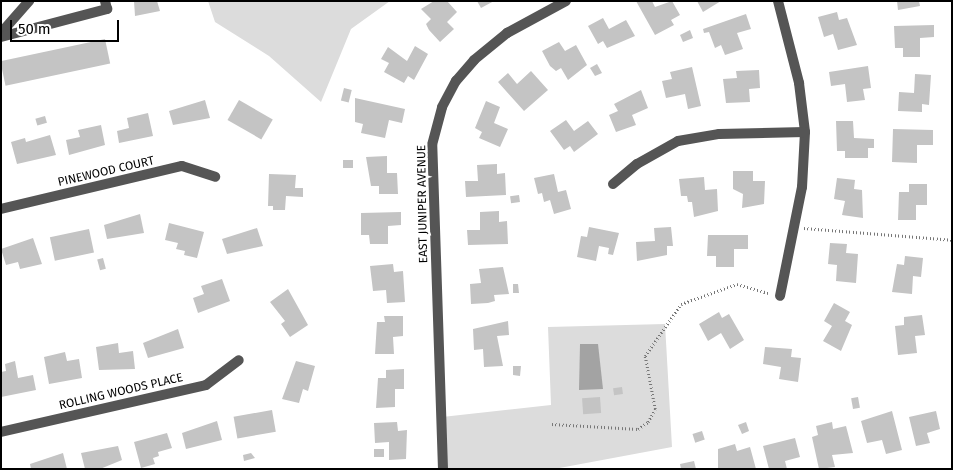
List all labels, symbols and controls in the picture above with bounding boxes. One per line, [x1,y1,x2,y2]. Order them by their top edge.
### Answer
scale bar [12,10,121,42]
text: 50 m [18,20,51,38]
street label: EAST JUNIPER AVENUE [415,145,431,263]
street label: PINEWOOD COURT [56,154,156,190]
street label: ROLLING WOODS PLACE [58,371,184,413]

